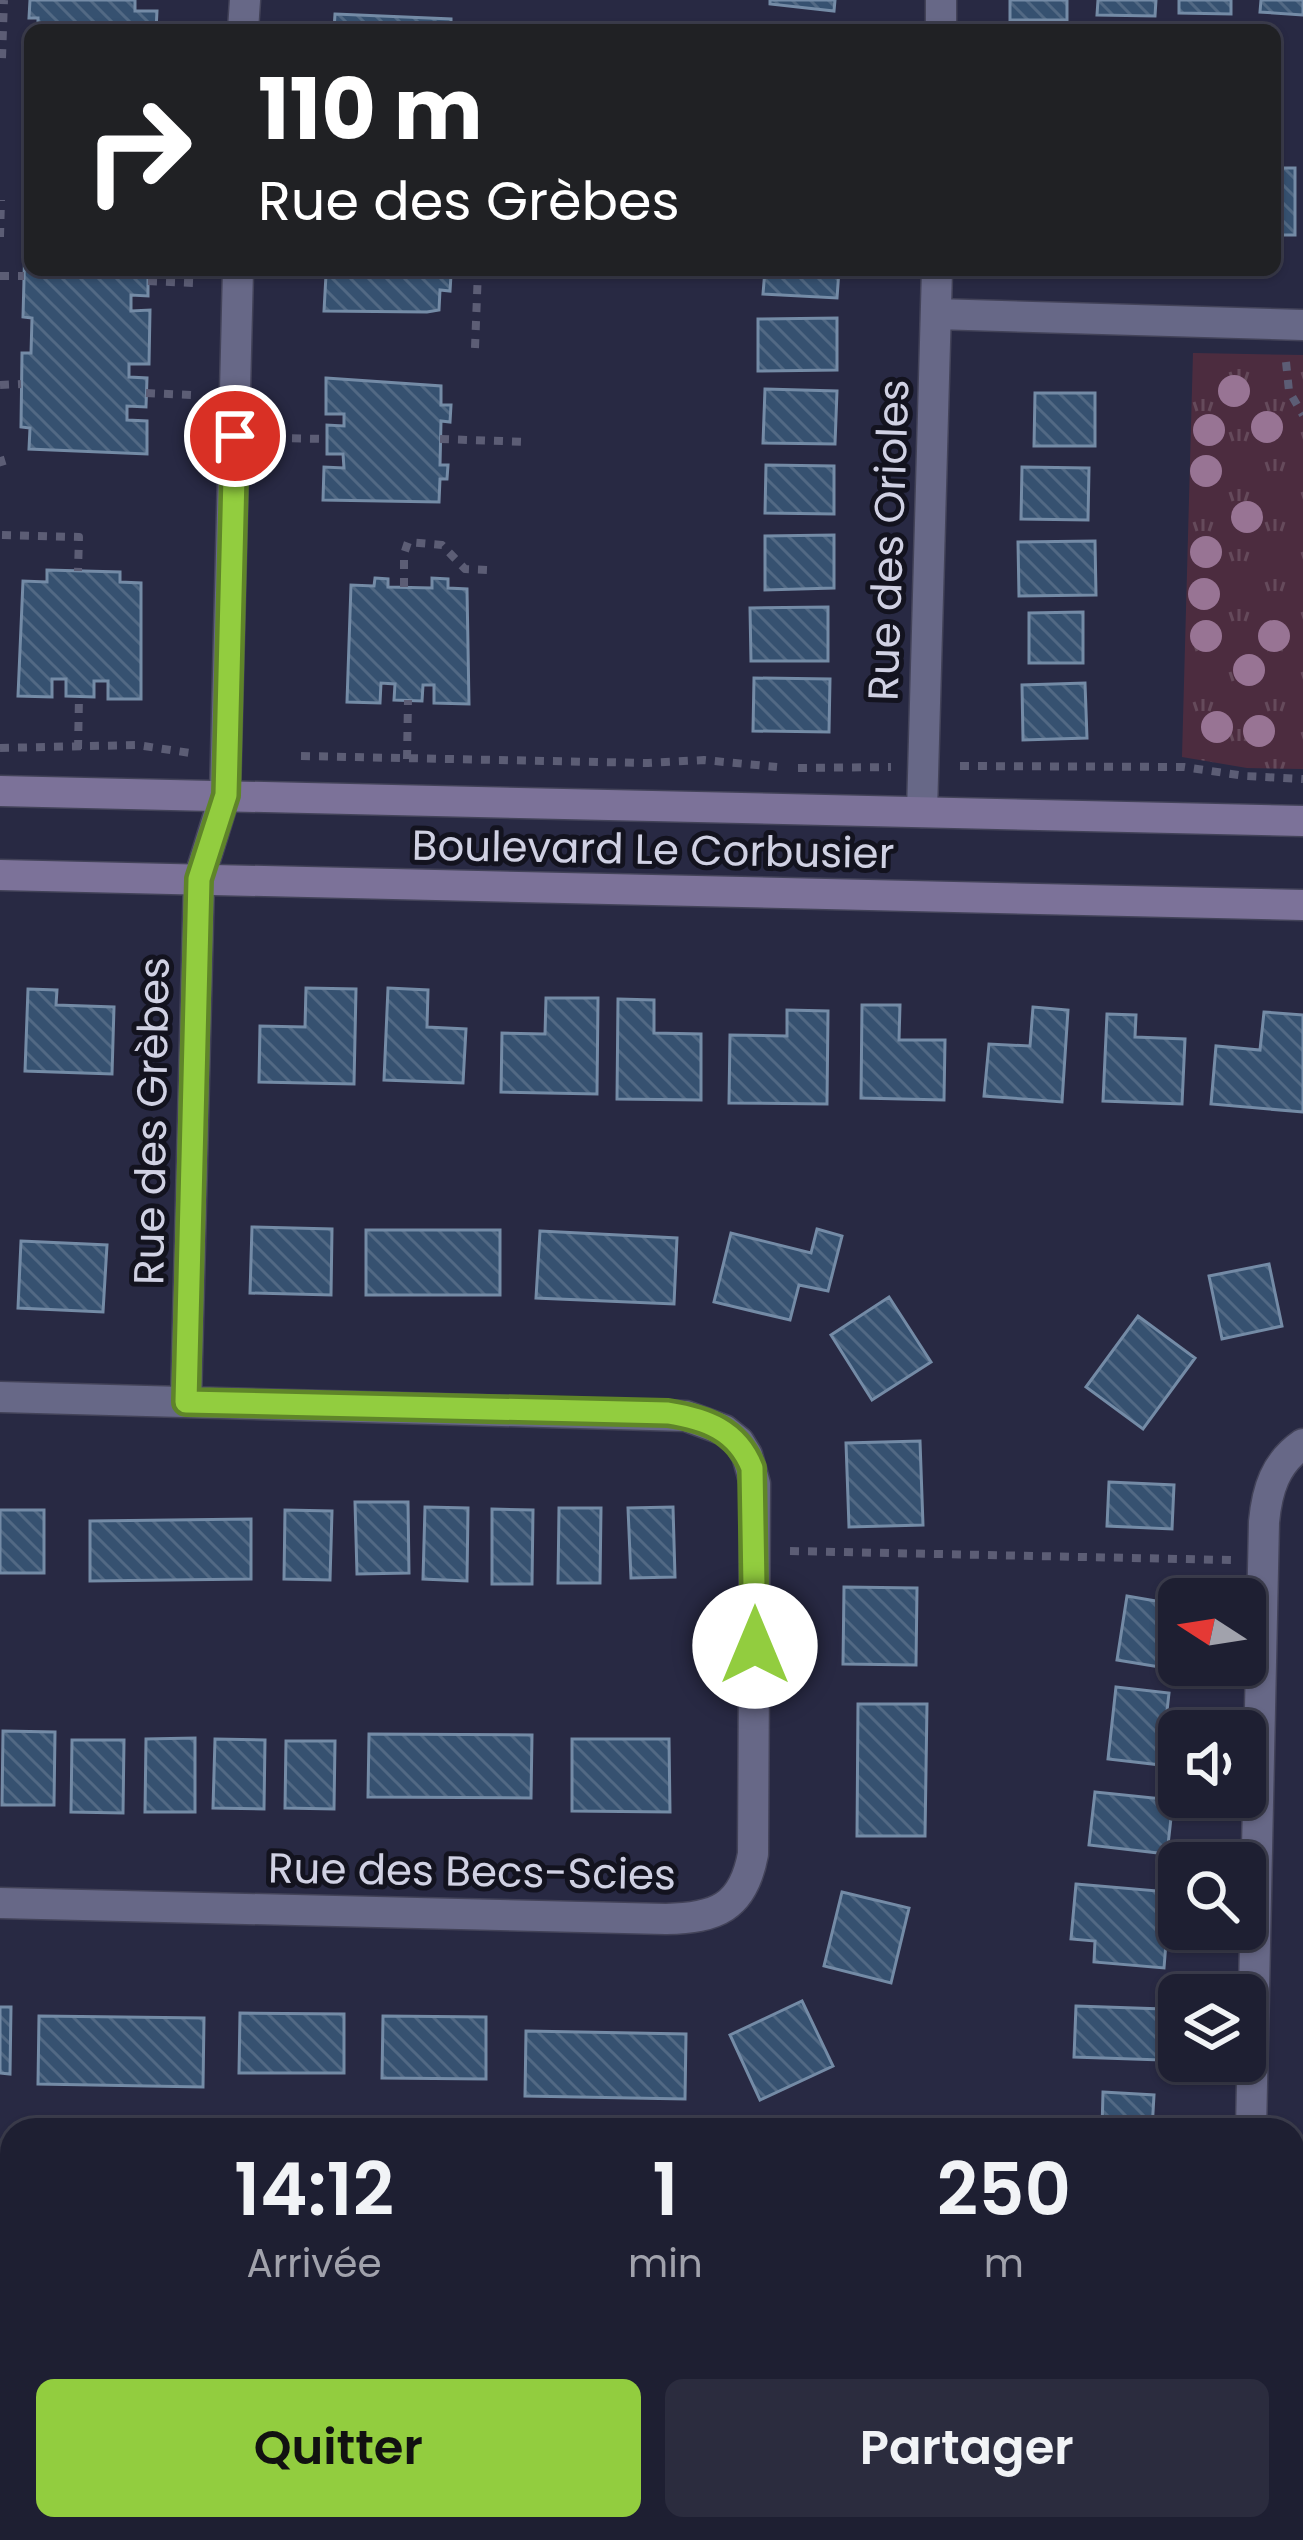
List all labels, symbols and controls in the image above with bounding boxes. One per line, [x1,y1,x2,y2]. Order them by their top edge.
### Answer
text: 110 m [258,51,483,168]
icon: right [60,72,216,228]
text: Rue des Grèbes [258,163,680,239]
street label: Rue des Orioles [853,378,924,702]
pin [184,385,286,487]
icon: arrive [202,403,268,469]
street label: Boulevard Le Corbusier [411,816,895,883]
street label: Rue des Grèbes [119,957,184,1285]
north arrow [1158,1578,1266,1686]
map controls [1158,1578,1266,2082]
position arrow [692,1583,818,1709]
button: sound [1158,1710,1266,1818]
street label: Rue des Becs-Scies [267,1838,676,1905]
button: search [1158,1842,1266,1950]
button: layers [1158,1974,1266,2082]
text: 14:12 [234,2139,394,2240]
text: 1 [652,2139,678,2240]
text: 250 [937,2139,1071,2240]
text: Arrivée [246,2236,382,2291]
text: min [628,2236,703,2291]
text: m [984,2236,1024,2291]
button: Quitter [36,2379,641,2517]
button: Partager [665,2379,1269,2517]

